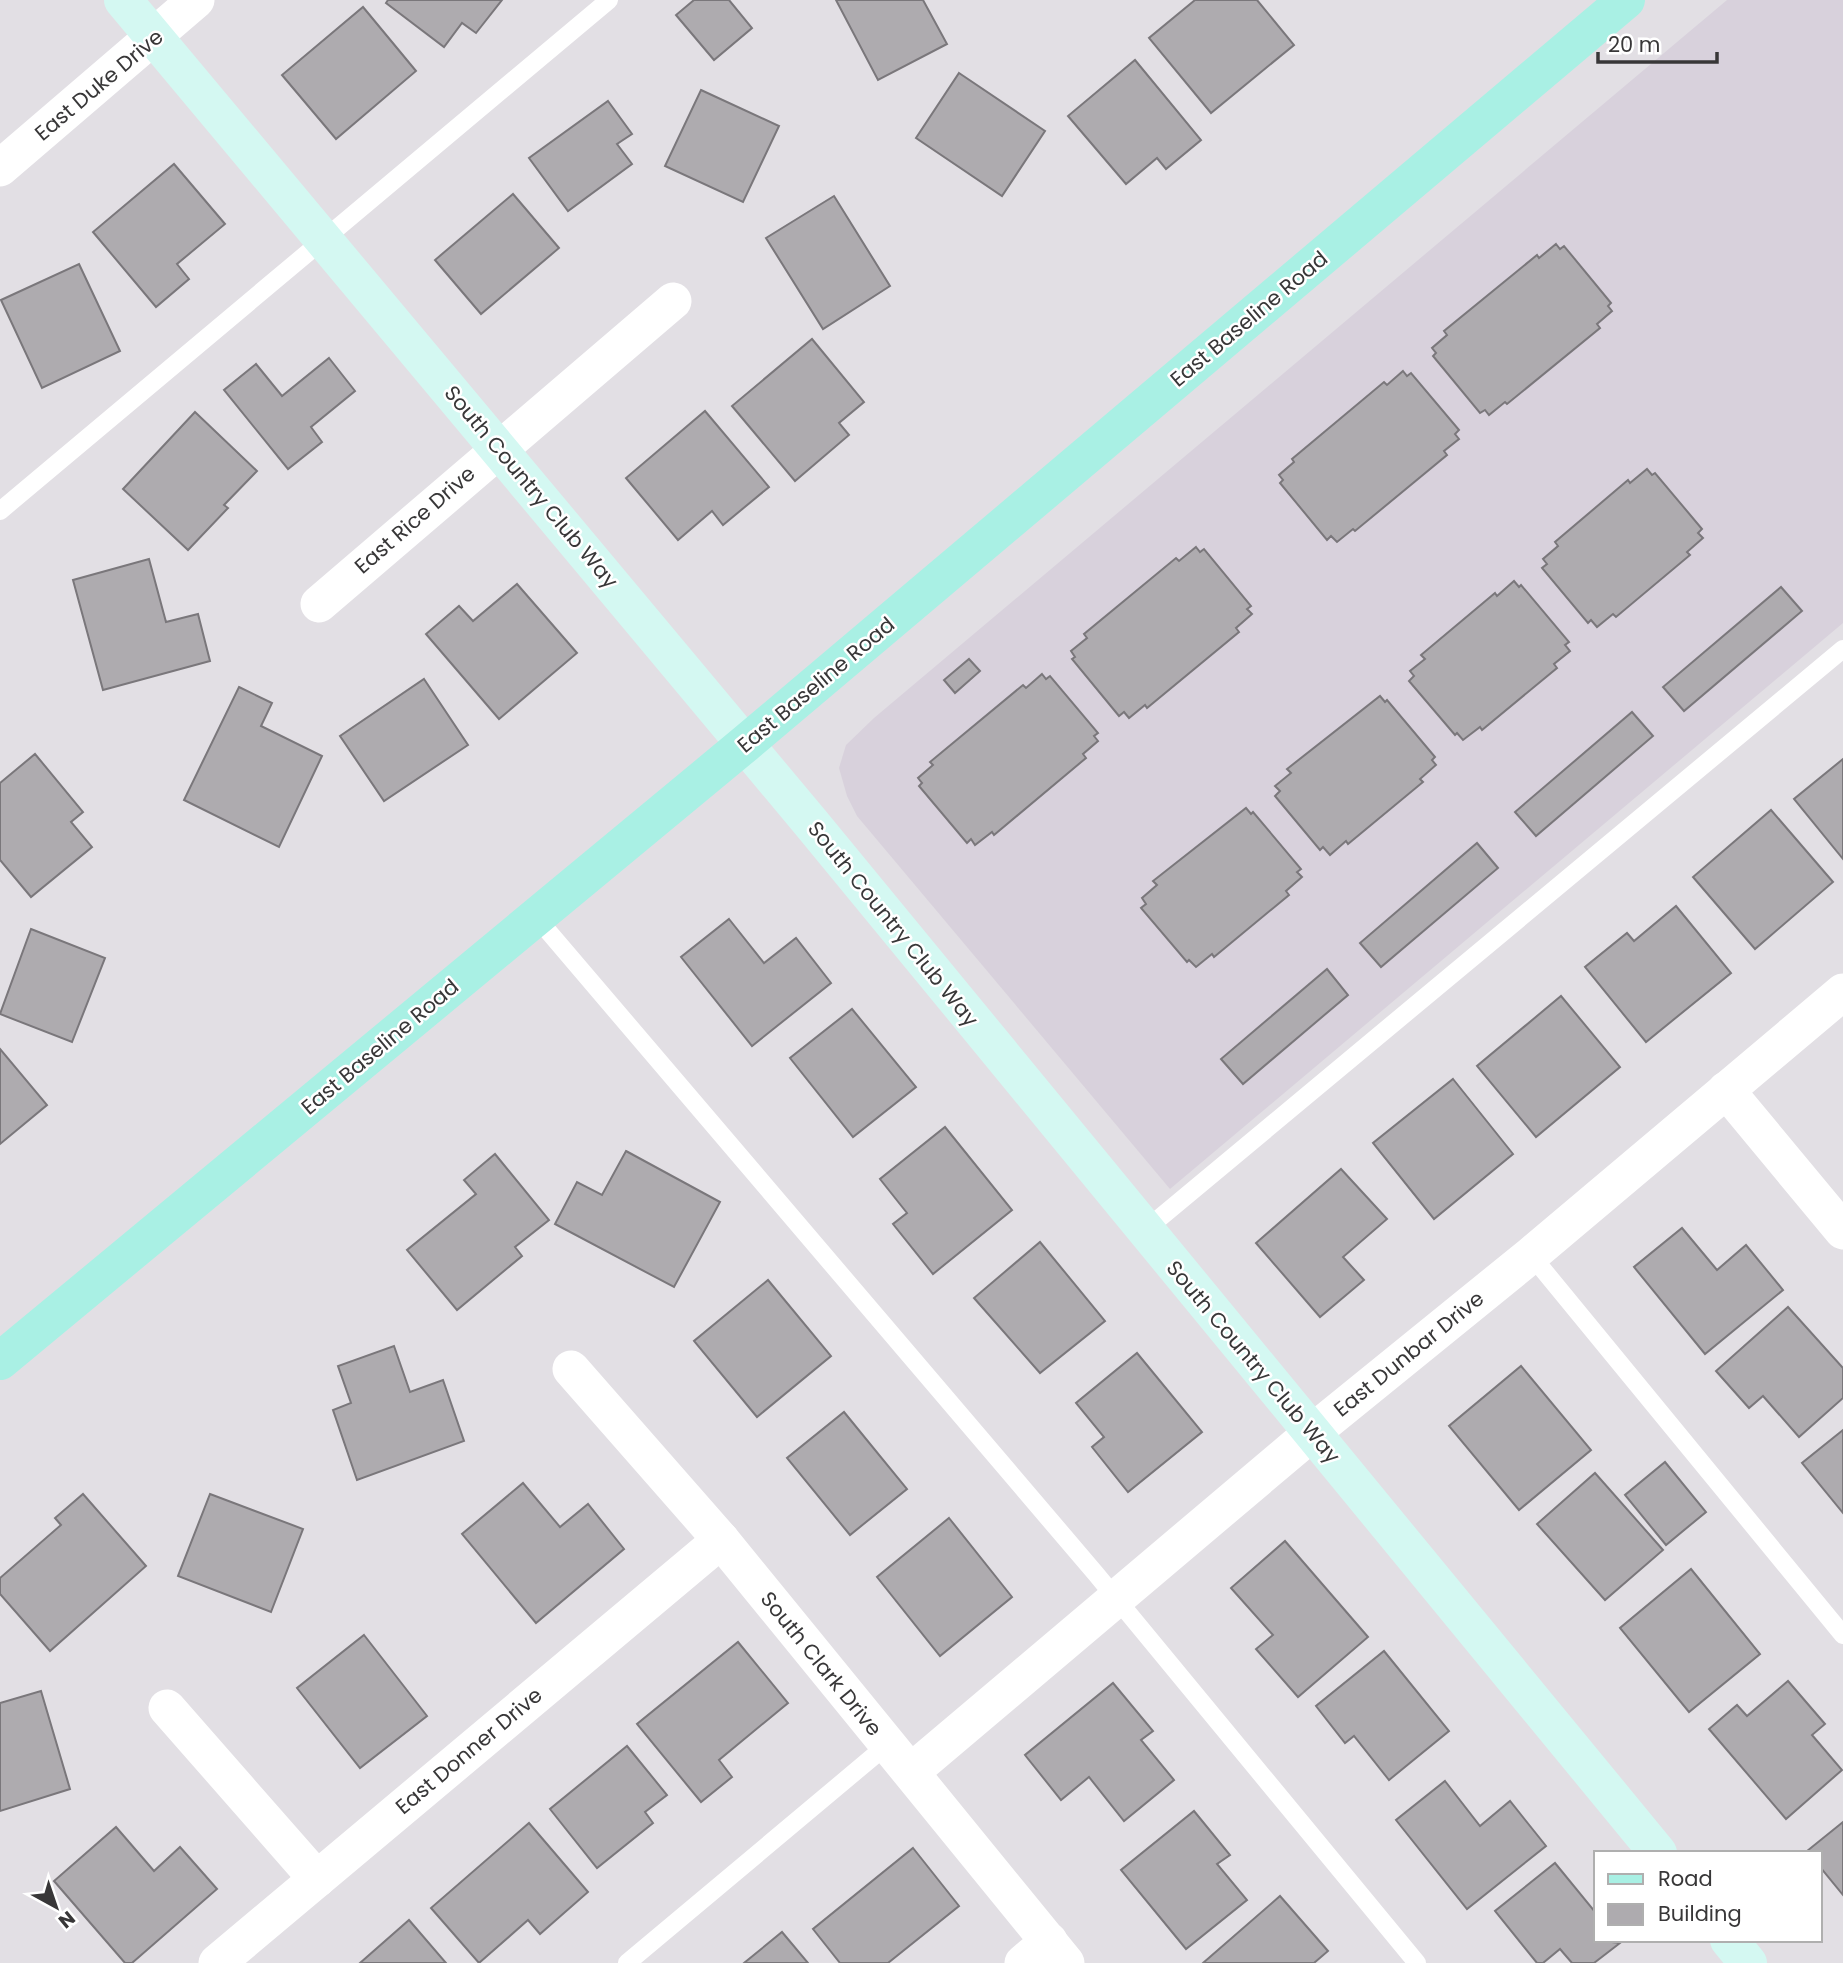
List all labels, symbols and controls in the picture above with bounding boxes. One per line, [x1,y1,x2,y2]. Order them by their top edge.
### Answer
scale bar [1598,21,1717,65]
street label: East Duke Drive [28,22,169,147]
text: 20 m [1608,30,1661,59]
street label: East Baseline Road [1164,244,1334,393]
street label: South Country Club Way [438,379,625,594]
street label: East Rice Drive [348,459,481,580]
street label: East Baseline Road [731,610,901,759]
street label: South Country Club Way [801,815,985,1033]
street label: East Baseline Road [295,972,465,1121]
street label: South Country Club Way [1160,1254,1347,1469]
street label: East Dunbar Drive [1328,1284,1490,1423]
street label: South Clark Drive [754,1585,889,1742]
street label: East Donner Drive [389,1681,548,1821]
legend [1594,1851,1822,1942]
text: Road [1658,1864,1713,1893]
north arrow [21,1872,91,1942]
text: Building [1658,1899,1742,1928]
text: N [52,1905,81,1935]

